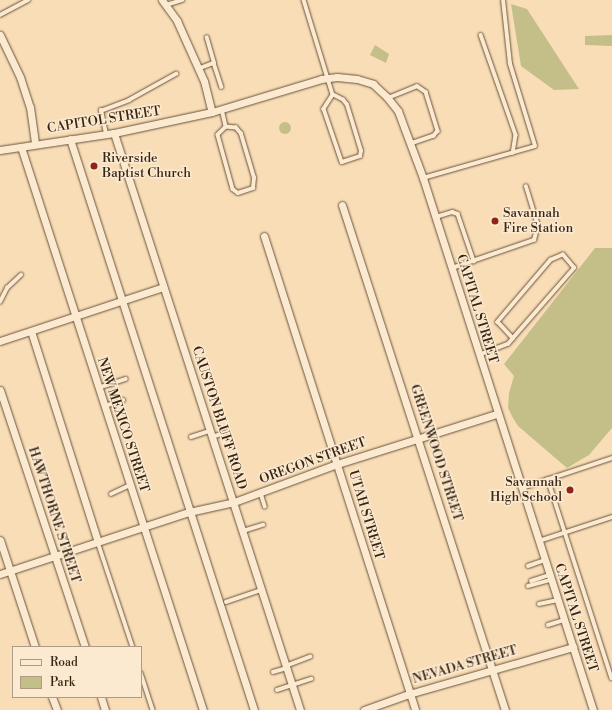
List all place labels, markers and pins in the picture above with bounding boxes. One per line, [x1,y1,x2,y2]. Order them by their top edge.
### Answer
place label: Riverside Baptist Church [102,151,191,182]
marker: Riverside Baptist Church [89,161,99,171]
place label: Savannah Fire Station [503,206,573,237]
marker: Savannah Fire Station [490,216,500,226]
place label: Savannah High School [490,475,562,506]
marker: Savannah High School [565,485,575,495]

